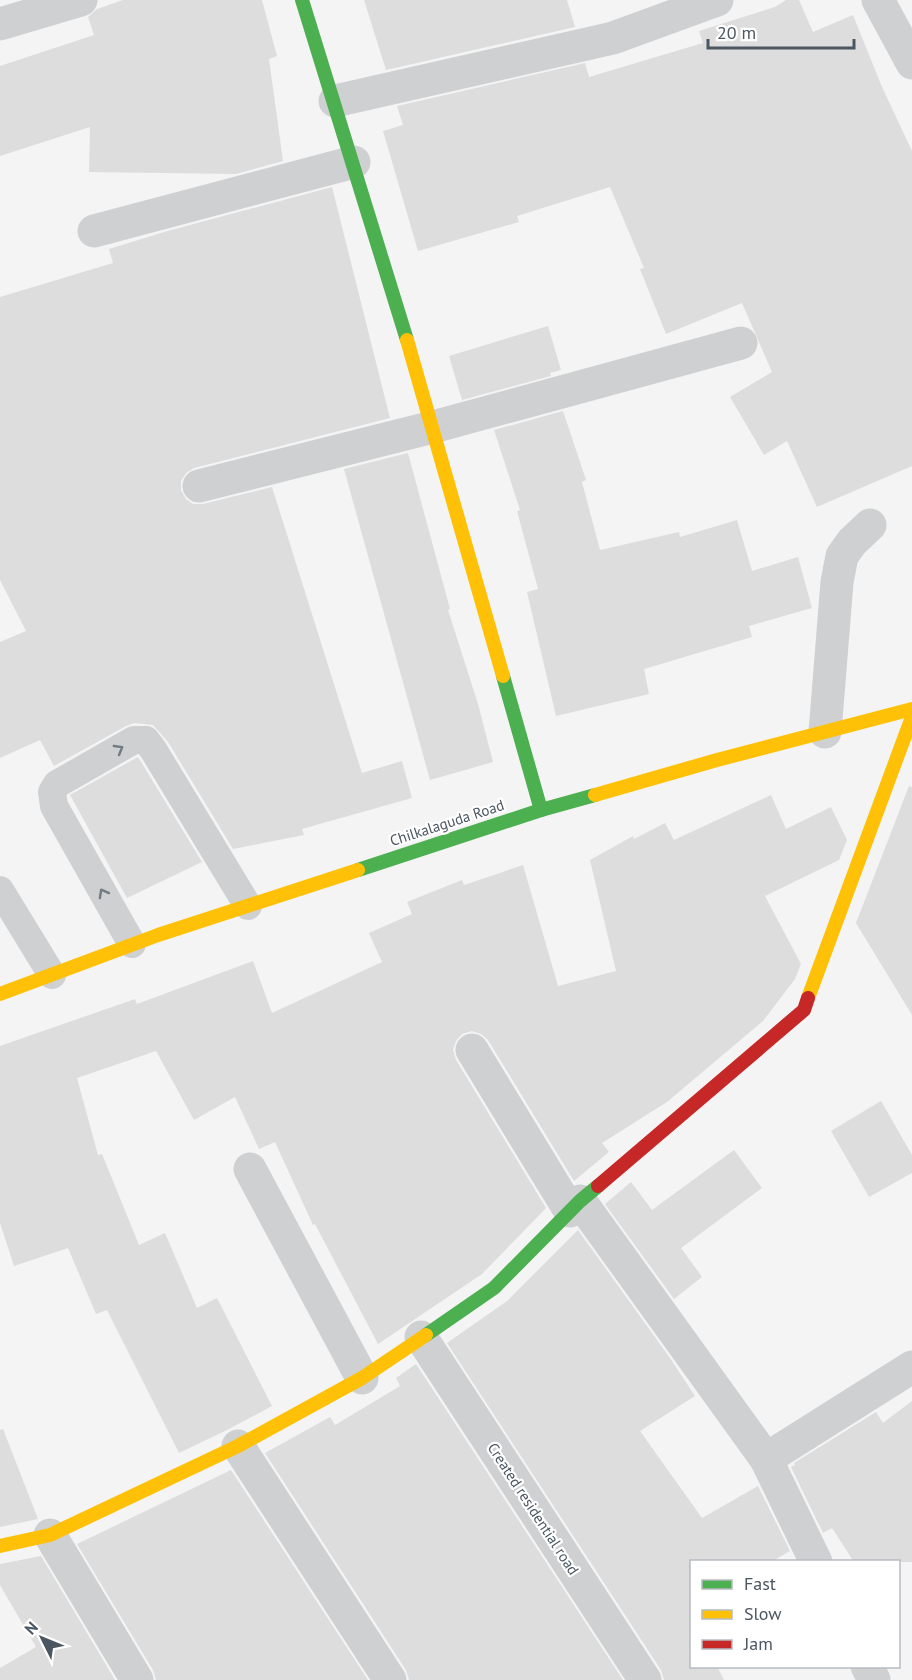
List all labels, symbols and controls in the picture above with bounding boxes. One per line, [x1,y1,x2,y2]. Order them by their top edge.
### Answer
scale bar [708,12,854,50]
text: 20 m [717,21,756,44]
one-way arrow [112,745,123,756]
street label: Chilkalaguda Road [387,795,506,850]
one-way arrow [99,889,111,900]
street label: Created residential road [484,1439,583,1578]
legend [690,1560,900,1668]
text: Fast [744,1572,776,1595]
text: Slow [744,1602,782,1625]
north arrow [12,1608,72,1668]
text: N [20,1617,42,1638]
text: Jam [743,1632,773,1655]

